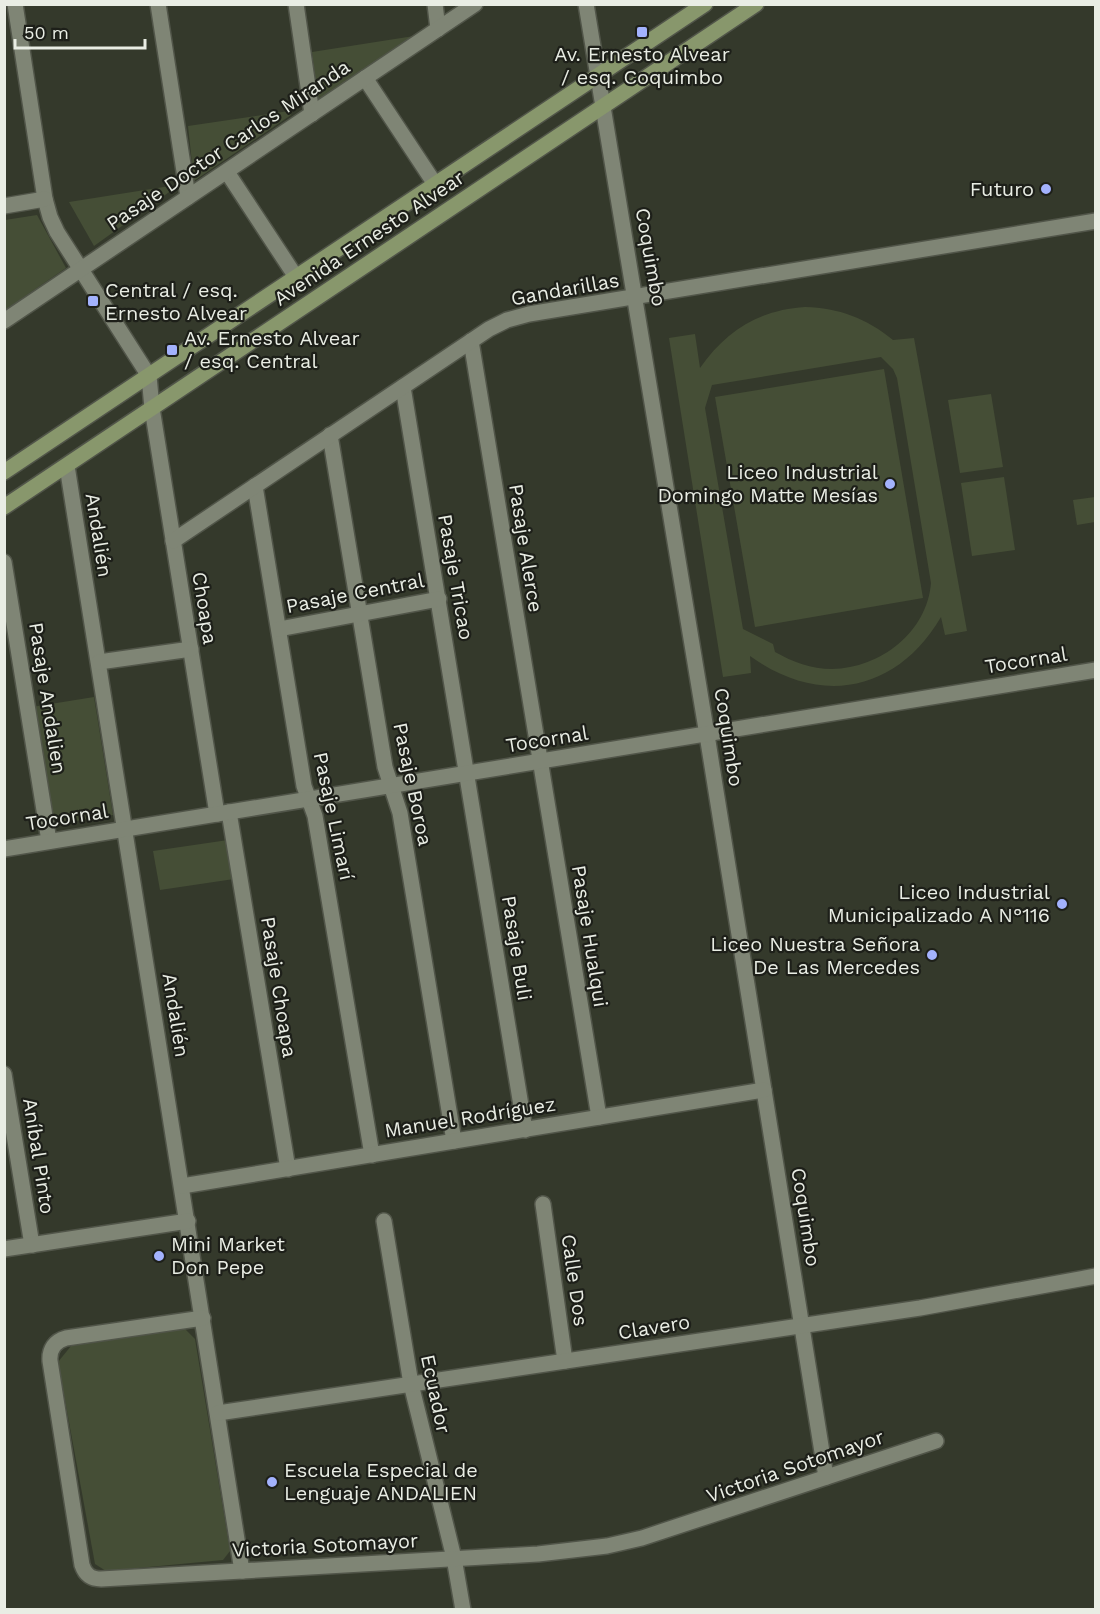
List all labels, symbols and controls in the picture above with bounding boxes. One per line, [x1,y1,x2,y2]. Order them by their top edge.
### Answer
scale bar [15,12,146,50]
text: 50 m [24,22,69,43]
marker: Av. Ernesto Alvear / esq. Coquimbo [635,25,649,39]
place label: Av. Ernesto Alvear / esq. Coquimbo [554,42,730,89]
street label: Pasaje Doctor Carlos Miranda [102,54,354,236]
street label: Avenida Ernesto Alvear [269,165,469,311]
place label: Futuro [970,177,1034,201]
marker: Futuro [1039,182,1053,196]
street label: Coquimbo [631,206,671,308]
street label: Gandarillas [509,268,621,310]
place label: Central / esq. Ernesto Alvear [105,278,247,325]
marker: Central / esq. Ernesto Alvear [86,294,100,308]
place label: Av. Ernesto Alvear / esq. Central [184,326,360,373]
marker: Av. Ernesto Alvear / esq. Central [165,343,179,357]
place label: Liceo Industrial Domingo Matte Mesías [657,460,878,507]
marker: Liceo Industrial Domingo Matte Mesías [883,477,897,491]
street label: Pasaje Alerce [504,482,548,614]
street label: Andalién [81,491,117,579]
street label: Pasaje Tricao [433,512,479,642]
street label: Pasaje Central [284,568,426,618]
street label: Choapa [187,570,223,646]
street label: Pasaje Andalien [24,621,72,775]
street label: Tocornal [983,642,1069,678]
street label: Coquimbo [709,686,749,788]
street label: Pasaje Boroa [388,720,438,848]
street label: Tocornal [504,721,590,757]
street label: Pasaje Limarí [309,750,359,882]
street label: Tocornal [24,799,110,835]
street label: Pasaje Hualqui [567,863,613,1009]
place label: Liceo Industrial Municipalizado A N°116 [828,880,1050,927]
street label: Pasaje Buli [497,894,537,1002]
marker: Liceo Industrial Municipalizado A N°116 [1055,897,1069,911]
street label: Pasaje Choapa [256,915,302,1059]
place label: Liceo Nuestra Señora De Las Mercedes [710,932,920,979]
marker: Liceo Nuestra Señora De Las Mercedes [925,948,939,962]
street label: Andalién [158,971,194,1059]
street label: Manuel Rodríguez [383,1092,557,1142]
street label: Aníbal Pinto [18,1096,60,1216]
street label: Coquimbo [786,1166,826,1268]
place label: Mini Market Don Pepe [171,1232,286,1279]
street label: Calle Dos [557,1232,593,1328]
marker: Mini Market Don Pepe [152,1249,166,1263]
street label: Clavero [616,1309,692,1345]
street label: Ecuador [416,1352,456,1436]
street label: Victoria Sotomayor [703,1424,887,1508]
place label: Escuela Especial de Lenguaje ANDALIEN [284,1458,478,1505]
marker: Escuela Especial de Lenguaje ANDALIEN [265,1475,279,1489]
street label: Victoria Sotomayor [231,1528,419,1562]

